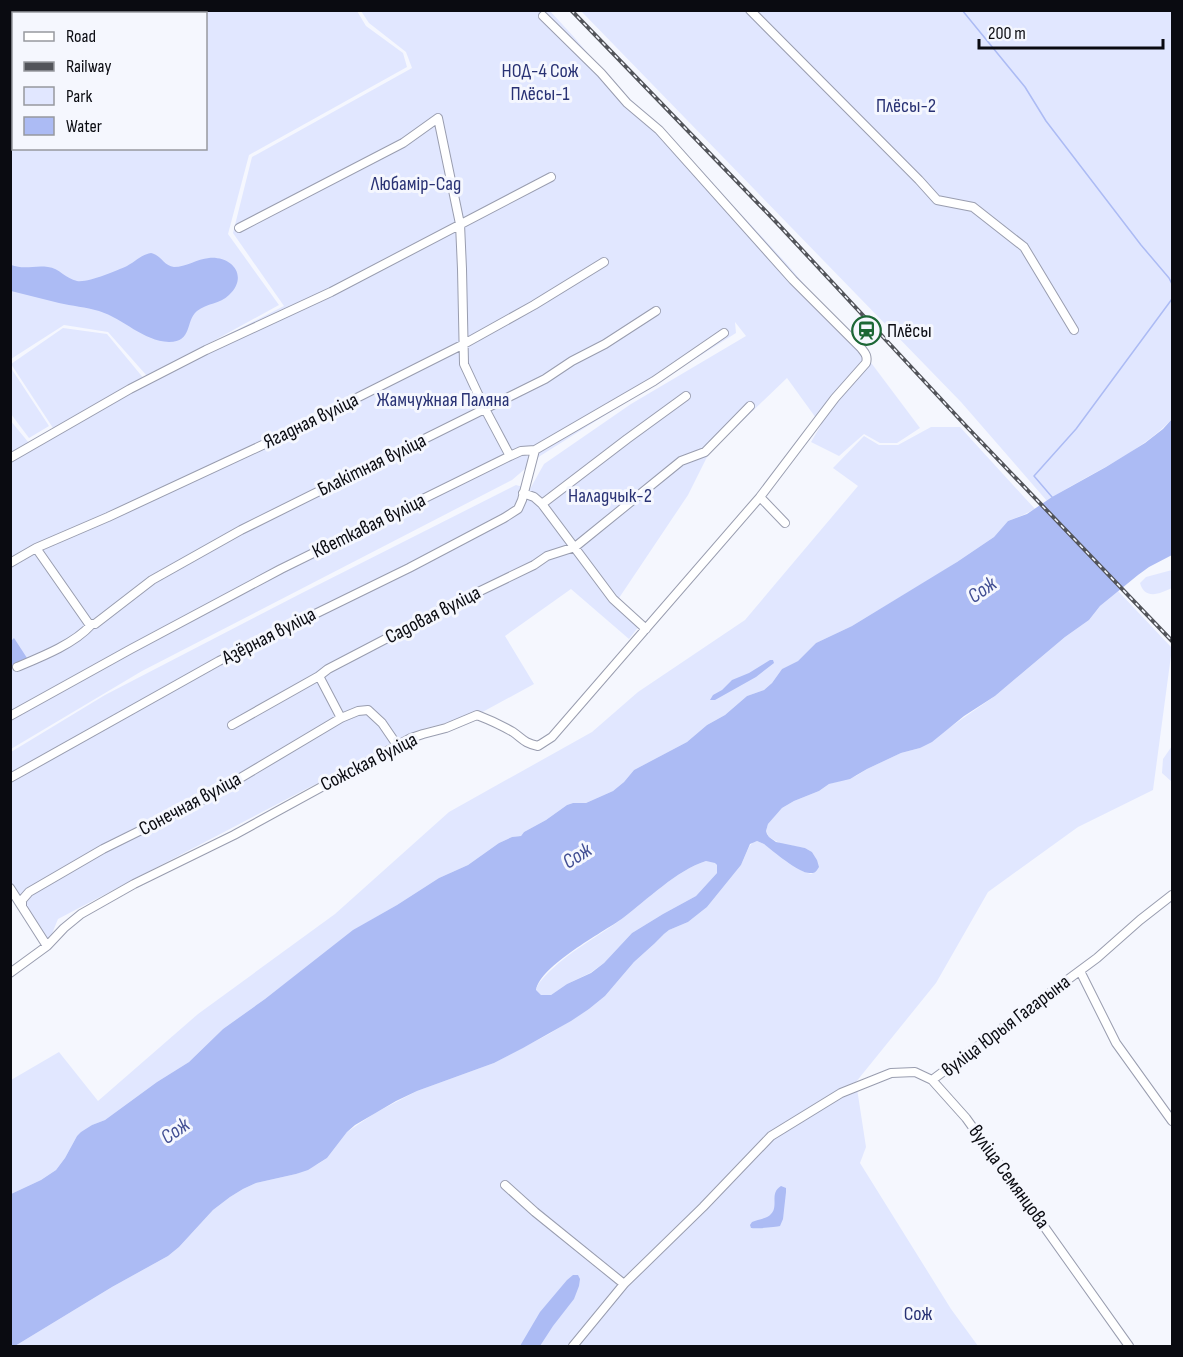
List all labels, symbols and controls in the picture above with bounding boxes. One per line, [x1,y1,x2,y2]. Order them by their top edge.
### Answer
legend [12,12,207,150]
scale bar [979,12,1164,50]
text: 200 m [988,23,1026,44]
text: Road [66,26,96,47]
text: Railway [66,56,111,77]
park label: НОД-4 Сож Плёсы-1 [502,59,579,106]
text: Park [66,86,92,107]
park label: Плёсы-2 [876,94,936,118]
text: Water [66,116,102,137]
park label: Любамір-Сад [370,172,461,196]
station icon: Плёсы [850,315,882,347]
place label: Плёсы [887,319,932,343]
street label: Ягадная вуліца [260,388,362,454]
park label: Жамчужная Паляна [377,388,509,412]
street label: Блакітная вуліца [314,428,430,502]
park label: Наладчык-2 [568,484,652,508]
street label: Кветкавая вуліца [308,488,430,564]
water label: Сож [963,571,1002,609]
street label: Садовая вуліца [381,581,485,649]
street label: Азёрная вуліца [217,602,320,670]
street label: Сожская вуліца [317,727,421,797]
street label: Сонечная вуліца [135,767,245,841]
water label: Сож [558,837,597,874]
street label: вуліца Юрыя Гагарына [937,970,1075,1082]
water label: Сож [156,1112,195,1150]
street label: вуліца Семянцова [963,1120,1055,1234]
park label: Сож [904,1302,932,1326]

